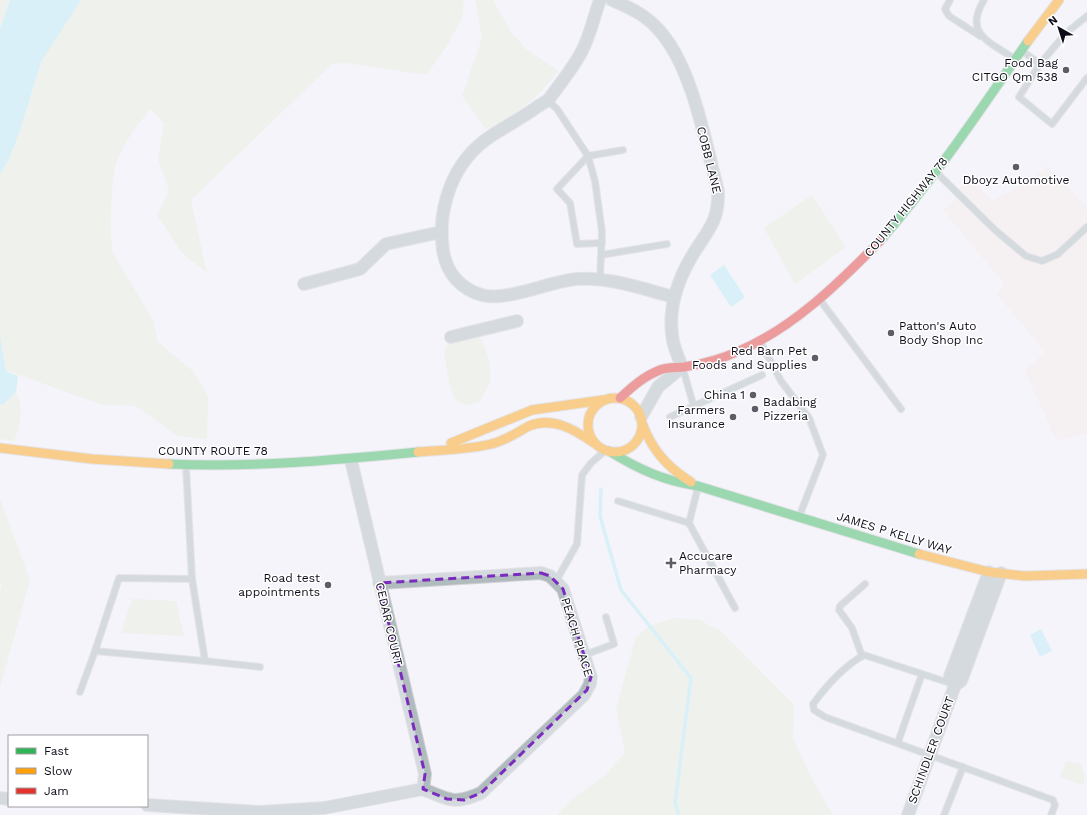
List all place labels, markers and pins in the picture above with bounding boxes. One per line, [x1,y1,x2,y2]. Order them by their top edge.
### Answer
place label: Food Bag CITGO Qm 538 [972,56,1059,84]
marker: Food Bag CITGO Qm 538 [1061,65,1071,75]
marker: Dboyz Automotive [1011,162,1021,172]
place label: Dboyz Automotive [963,173,1069,187]
place label: Patton's Auto Body Shop Inc [899,319,983,347]
marker: Patton's Auto Body Shop Inc [886,328,896,338]
place label: Red Barn Pet Foods and Supplies [692,344,807,372]
marker: Red Barn Pet Foods and Supplies [810,353,820,363]
place label: China 1 [704,388,745,402]
marker: China 1 [748,390,758,400]
place label: Badabing Pizzeria [763,395,817,423]
place label: Farmers Insurance [668,403,725,431]
marker: Badabing Pizzeria [750,404,760,414]
marker: Farmers Insurance [728,412,738,422]
place label: Accucare Pharmacy [679,549,737,577]
marker: Accucare Pharmacy [666,558,676,568]
place label: Road test appointments [238,571,320,599]
marker: Road test appointments [323,580,333,590]

